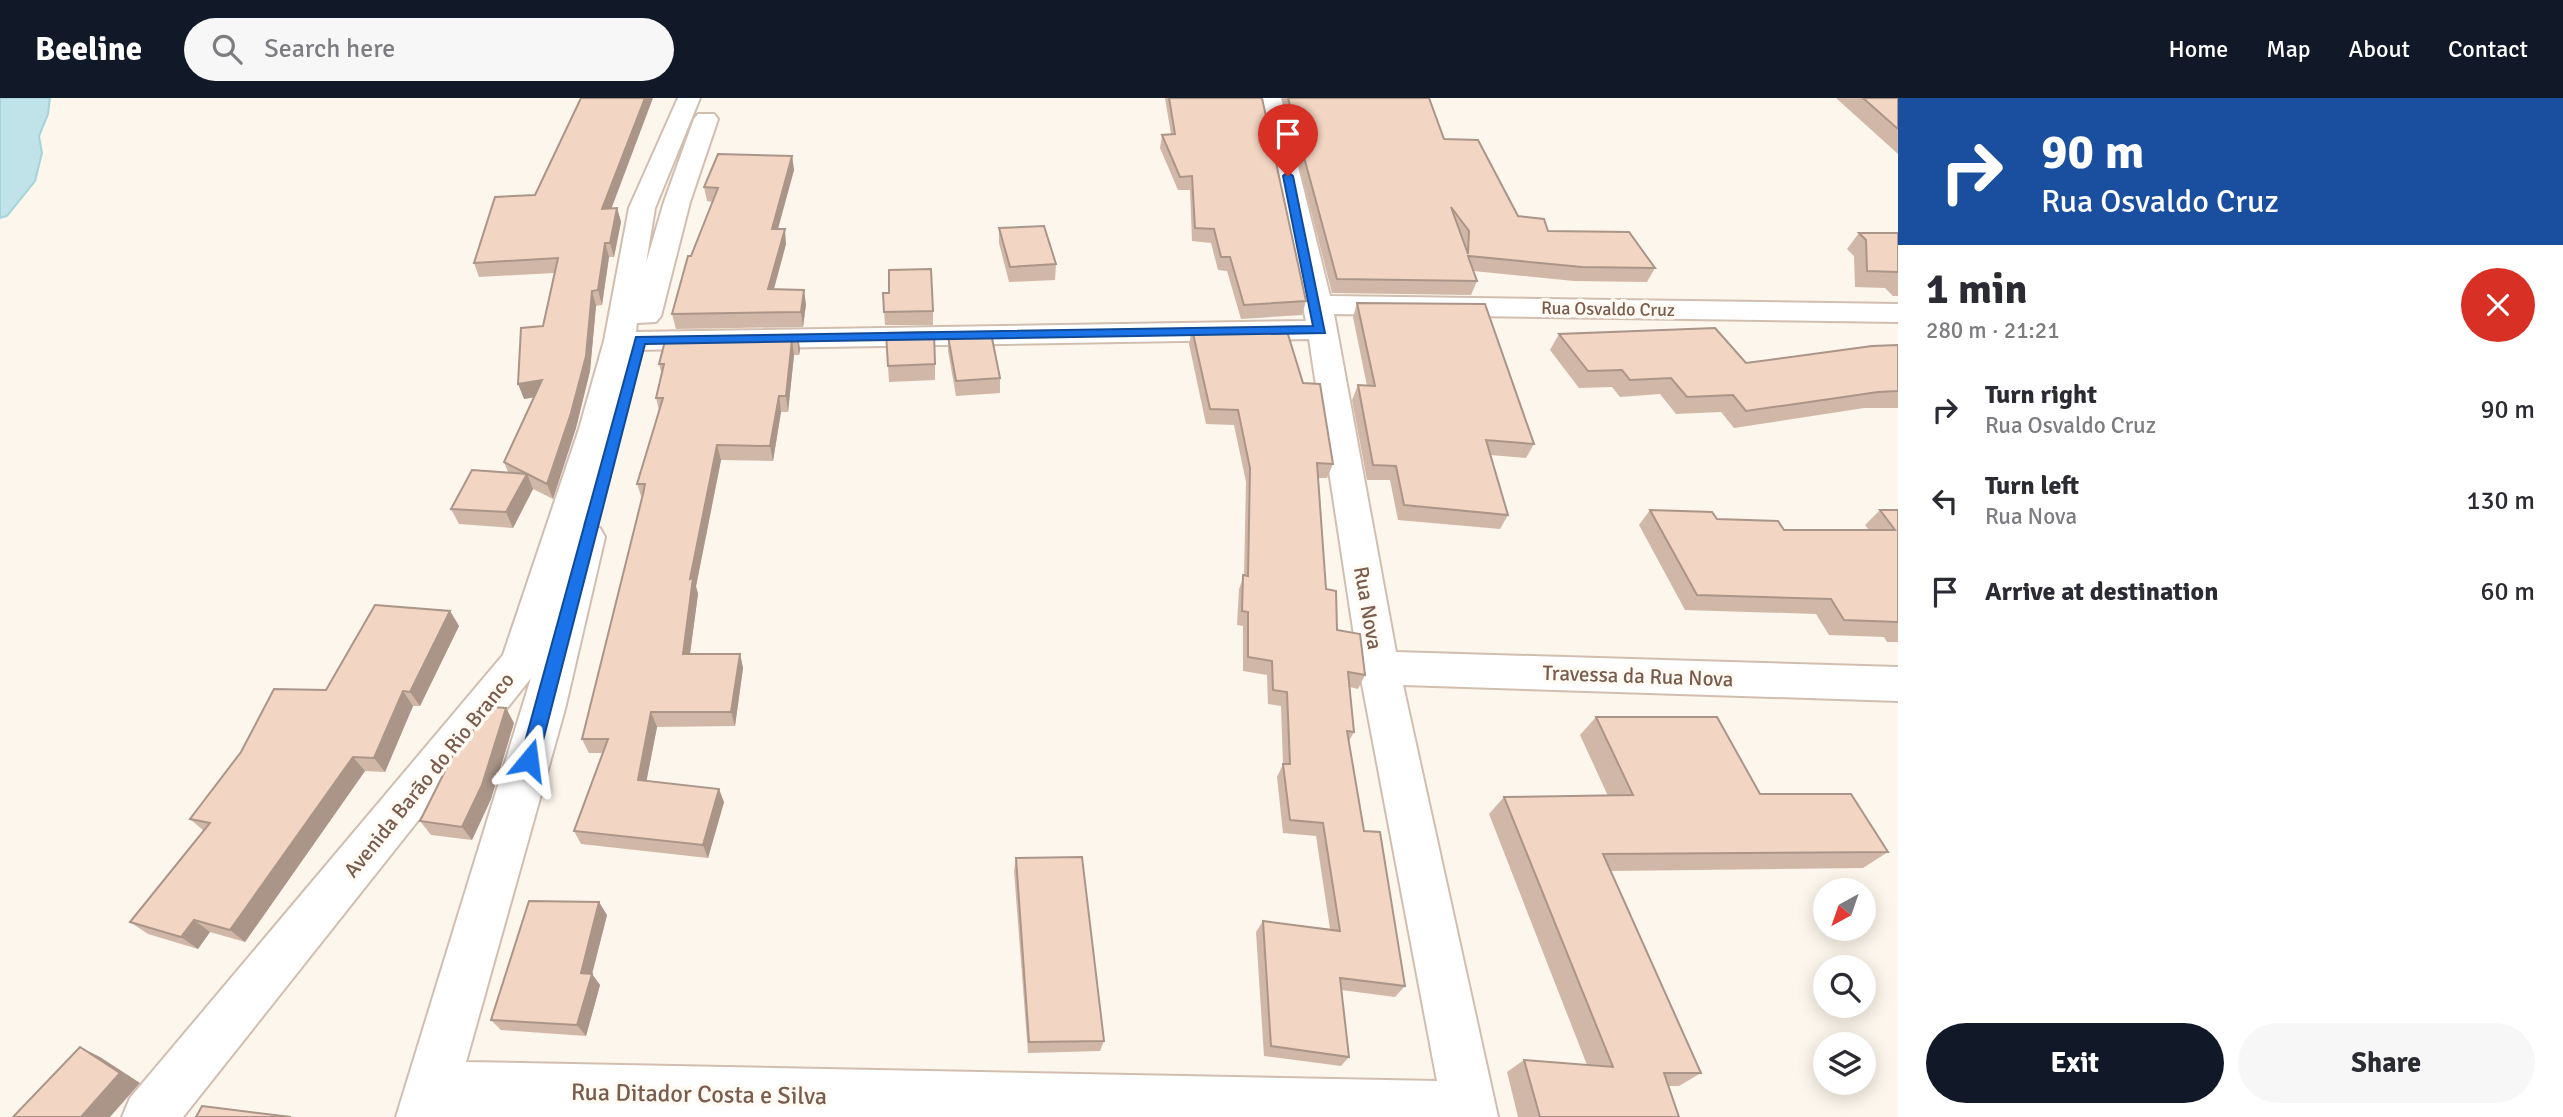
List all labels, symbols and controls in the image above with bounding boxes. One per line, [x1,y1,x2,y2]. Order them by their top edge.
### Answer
search box [184,18,674,81]
text: Beeline [35,29,142,70]
icon: search [208,30,246,68]
text: Search here [264,33,395,65]
text: Home [2168,34,2228,64]
text: Map [2266,34,2311,64]
text: About [2349,34,2410,64]
text: Contact [2448,34,2528,64]
pin [1258,104,1318,176]
icon: arrive [1269,115,1307,153]
text: 90 m [2041,122,2144,182]
icon: right [1926,126,2017,217]
text: Rua Osvaldo Cruz [2041,182,2279,221]
text: 1 min [1926,264,2027,315]
button: close [2461,268,2535,342]
street label: Rua Osvaldo Cruz [1541,297,1675,321]
text: 280 m · 21:21 [1926,316,2060,345]
text: Turn right [1985,379,2097,411]
icon: right [1926,391,1964,429]
text: 90 m [2480,394,2535,426]
text: Rua Osvaldo Cruz [1985,411,2156,440]
text: Turn left [1985,470,2079,502]
icon: left [1926,482,1964,520]
text: 130 m [2466,485,2535,517]
text: Rua Nova [1985,502,2077,531]
street label: Rua Nova [1348,564,1388,652]
icon: arrive [1926,573,1964,611]
text: Arrive at destination [1985,576,2218,608]
text: 60 m [2480,576,2535,608]
street label: Travessa da Rua Nova [1542,660,1734,692]
street label: Avenida Barão do Rio Branco [338,667,520,883]
position arrow [492,723,566,797]
north arrow [1813,878,1876,942]
map controls [1813,878,1876,1095]
button: search [1813,955,1876,1018]
button: Exit [1926,1023,2224,1103]
button: Share [2238,1023,2535,1103]
button: layers [1813,1032,1876,1095]
street label: Rua Ditador Costa e Silva [571,1077,827,1111]

